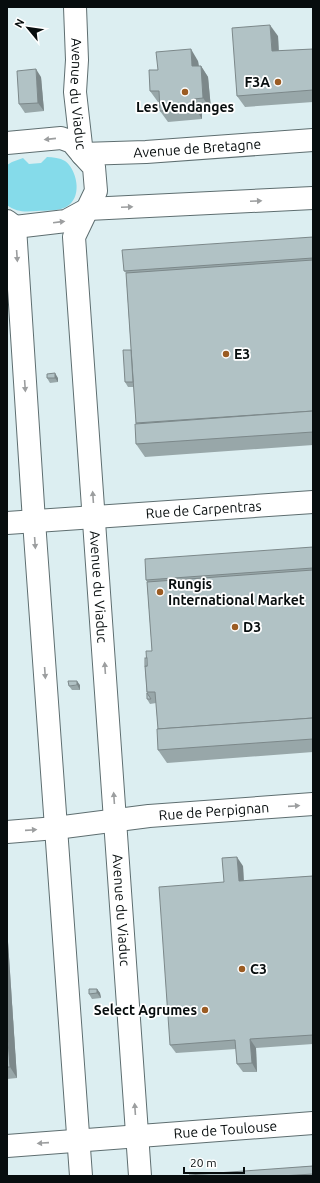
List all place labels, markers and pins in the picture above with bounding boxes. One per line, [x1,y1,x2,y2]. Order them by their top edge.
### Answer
place label: F3A [244,74,270,90]
marker: F3A [273,77,283,87]
marker: Les Vendanges [180,87,190,97]
place label: Les Vendanges [136,99,234,115]
place label: E3 [234,346,250,362]
marker: E3 [221,349,231,359]
place label: Rungis International Market [168,576,305,608]
marker: Rungis International Market [155,587,165,597]
place label: D3 [243,619,261,635]
marker: D3 [230,622,240,632]
place label: C3 [250,961,267,977]
marker: C3 [237,964,247,974]
place label: Select Agrumes [94,1002,197,1018]
marker: Select Agrumes [200,1005,210,1015]

